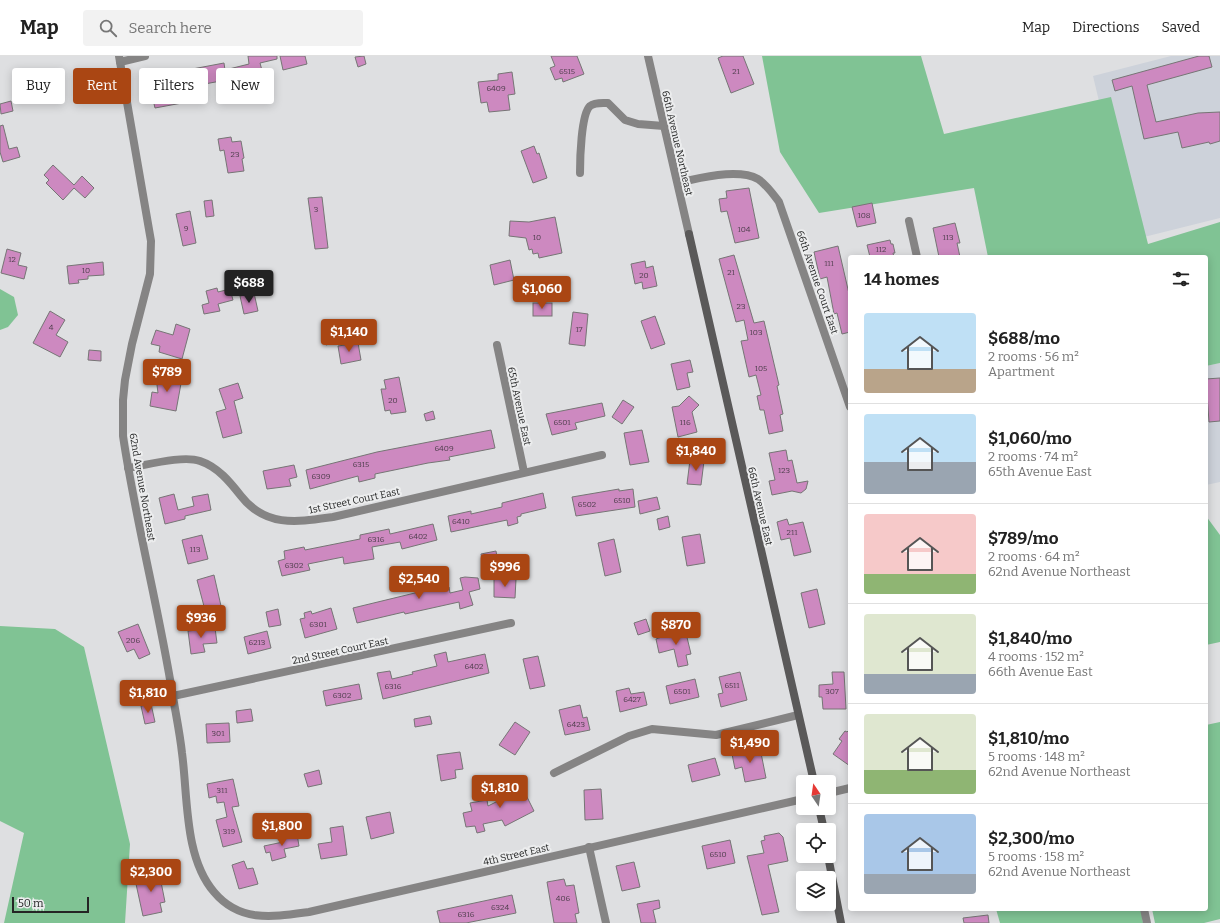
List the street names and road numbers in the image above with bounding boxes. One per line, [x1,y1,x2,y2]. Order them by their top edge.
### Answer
street label: 66th Avenue Northeast [659,89,695,197]
street label: 66th Avenue Court East [794,229,841,336]
street label: 65th Avenue East [505,366,533,447]
street label: 62nd Avenue Northeast [127,432,158,543]
street label: 66th Avenue East [745,466,775,547]
street label: 1st Street Court East [308,485,401,516]
street label: 2nd Street Court East [291,635,390,667]
street label: 4th Street East [482,841,551,868]

